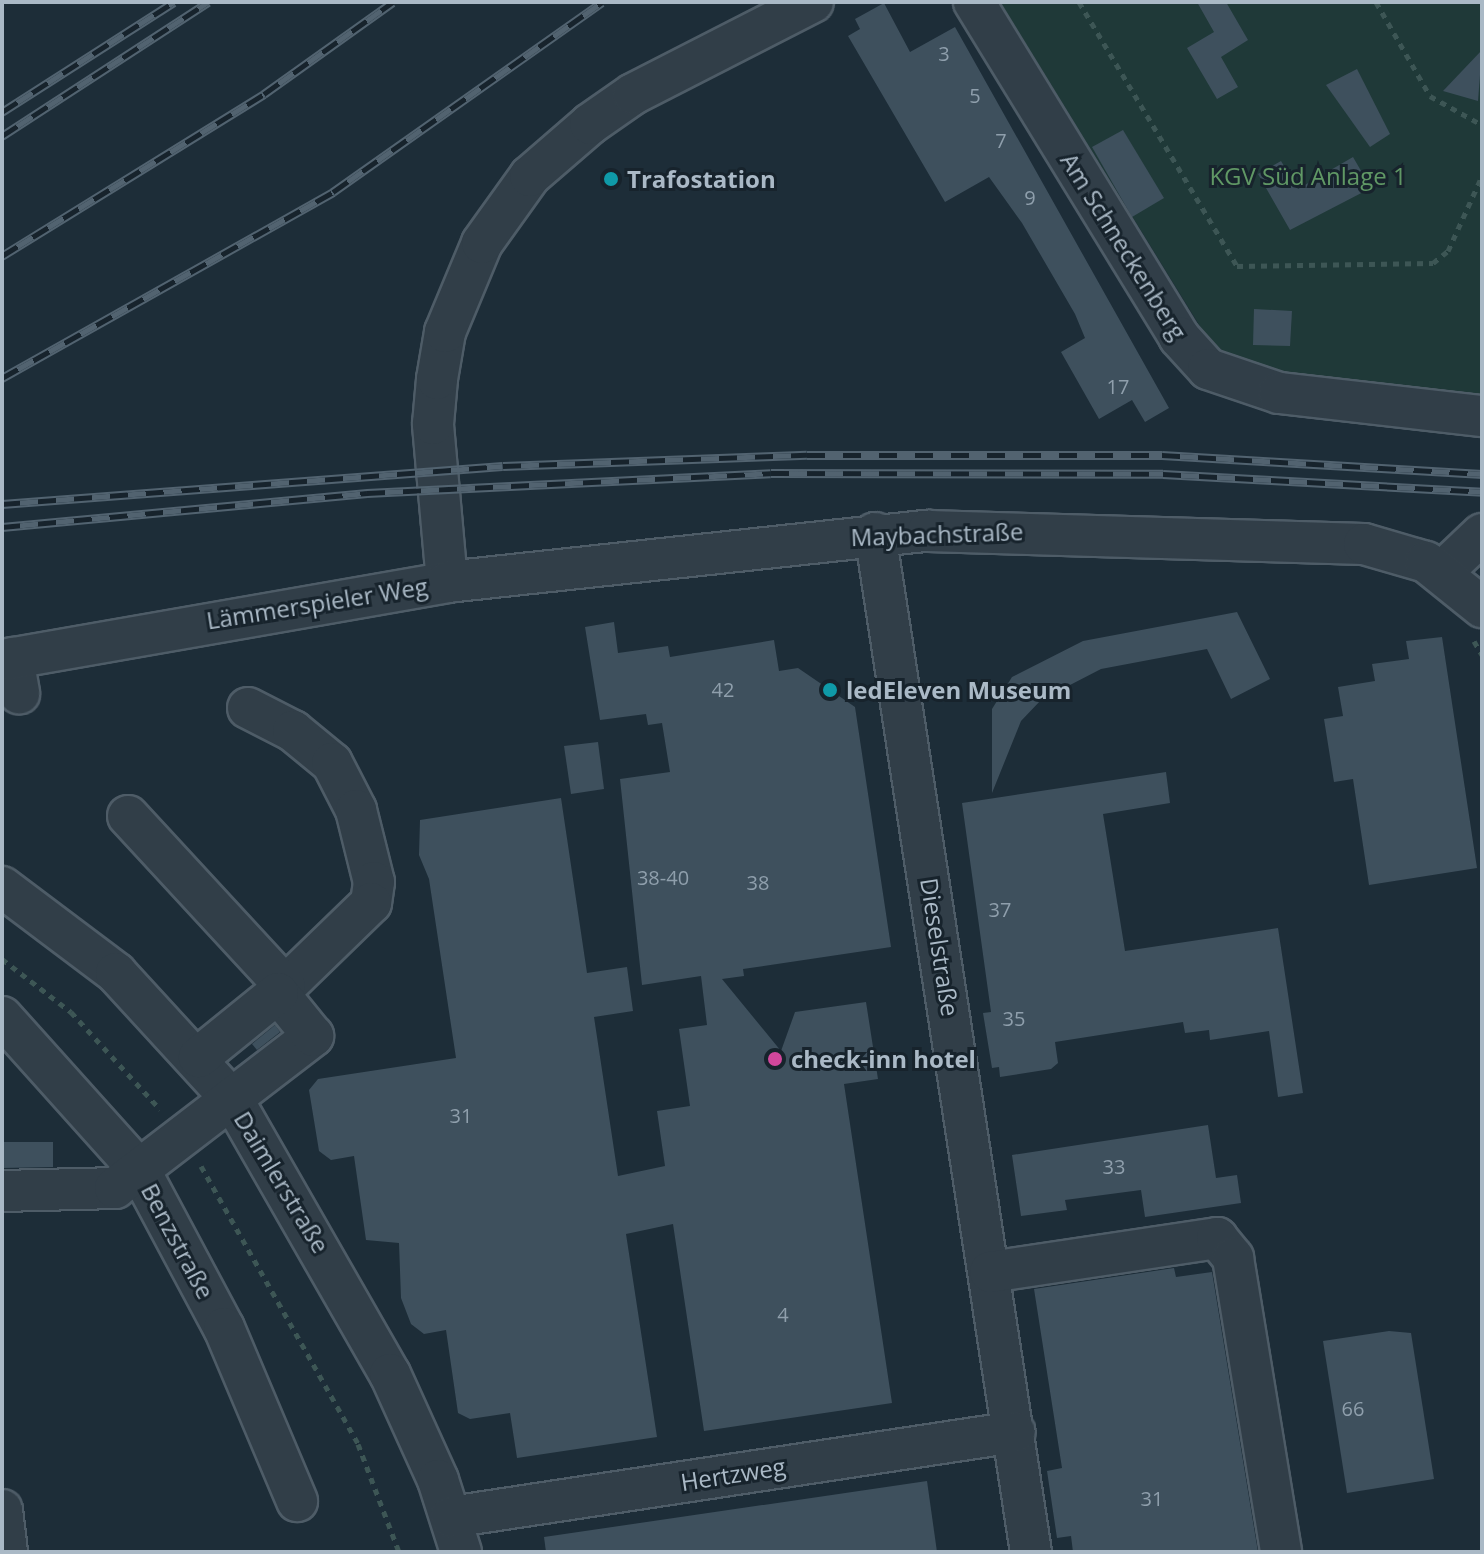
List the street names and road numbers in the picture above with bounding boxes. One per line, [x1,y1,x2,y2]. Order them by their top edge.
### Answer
street label: Am Schneckenberg [1055,147,1193,345]
street label: Maybachstraße [850,517,1024,551]
street label: Lämmerspieler Weg [204,571,430,635]
street label: Dieselstraße [915,876,965,1018]
street label: Daimlerstraße [228,1106,336,1258]
street label: Benzstraße [136,1178,220,1304]
street label: Hertzweg [678,1451,788,1497]

